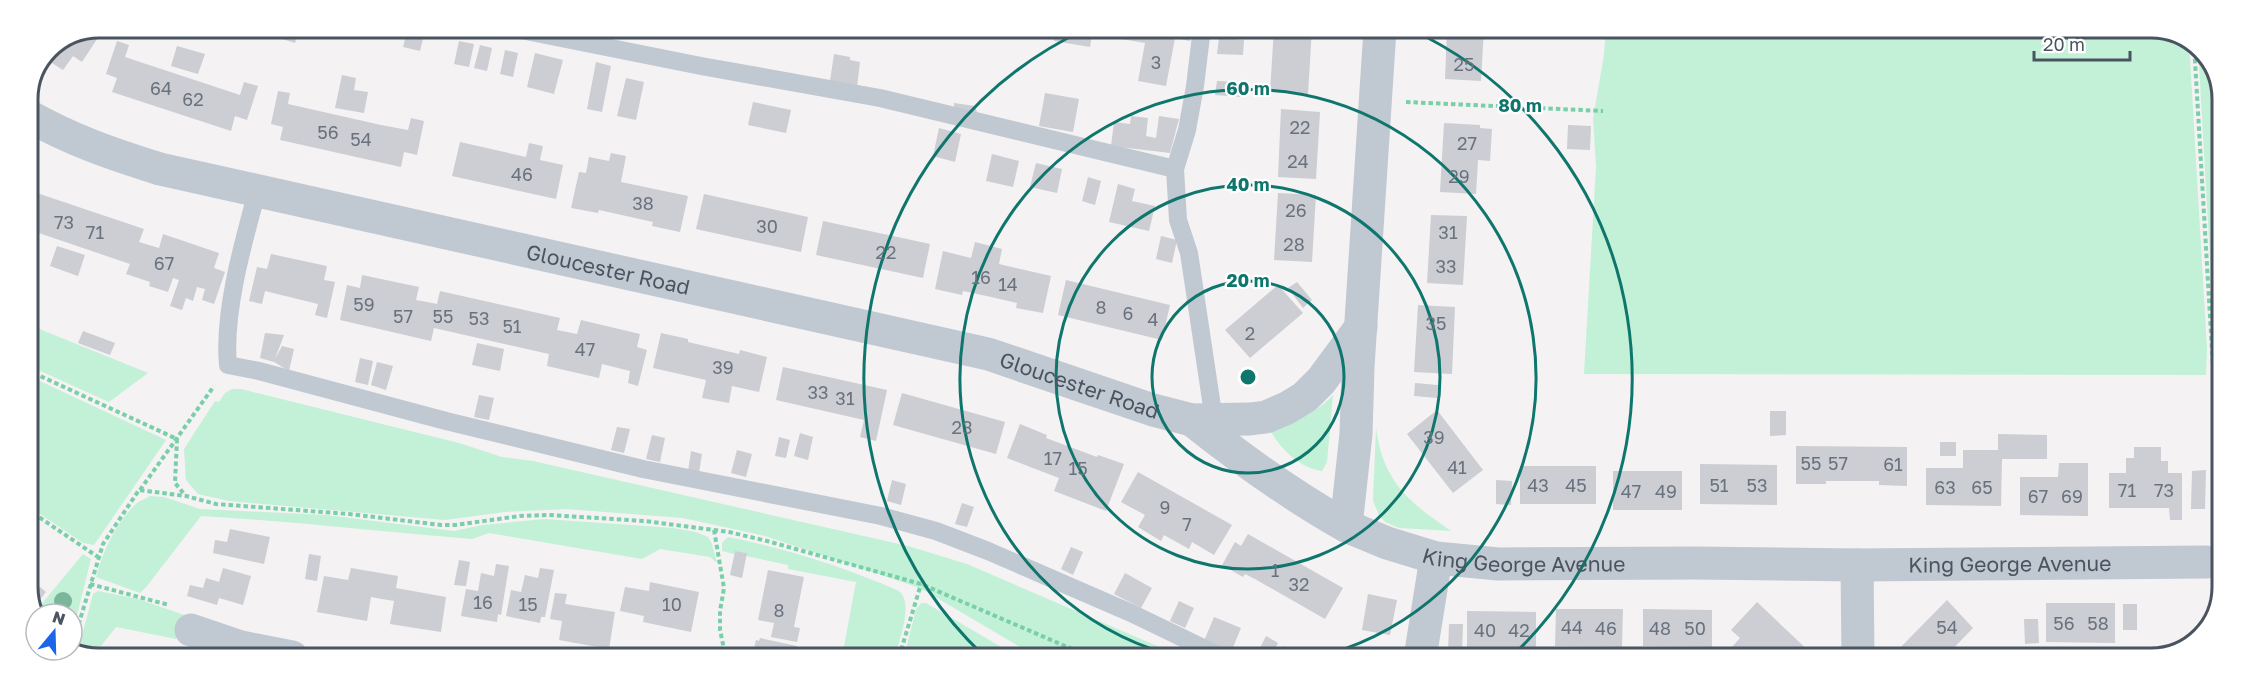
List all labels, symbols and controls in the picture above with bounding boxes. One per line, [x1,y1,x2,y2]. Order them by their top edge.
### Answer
scale bar [2034,24,2130,62]
text: 20 m [2043,33,2085,55]
house number: 3 [1151,51,1161,73]
house number: 25 [1454,53,1474,75]
house number: 64 [150,77,172,99]
text: 60 m [1226,77,1270,99]
house number: 62 [182,88,204,110]
text: 80 m [1498,94,1542,116]
house number: 22 [1290,116,1310,138]
house number: 56 [317,121,339,143]
house number: 54 [350,128,372,150]
house number: 27 [1457,132,1477,154]
house number: 24 [1287,150,1309,172]
house number: 46 [511,163,533,185]
house number: 29 [1448,165,1470,187]
text: 40 m [1226,173,1270,195]
house number: 38 [632,192,654,214]
house number: 26 [1285,199,1307,221]
house number: 73 [54,211,74,233]
house number: 30 [756,215,778,237]
house number: 71 [86,221,104,243]
house number: 31 [1438,221,1458,243]
house number: 28 [1283,233,1305,255]
street label: Gloucester Road [524,238,692,300]
house number: 22 [876,241,896,263]
house number: 67 [154,252,174,274]
house number: 33 [1435,255,1457,277]
house number: 16 [971,266,991,288]
text: 20 m [1227,269,1269,291]
house number: 14 [998,273,1018,295]
house number: 59 [353,293,375,315]
house number: 8 [1096,296,1106,318]
house number: 6 [1123,302,1133,324]
house number: 57 [393,305,413,327]
house number: 55 [433,305,453,327]
house number: 53 [469,307,489,329]
house number: 4 [1148,308,1159,330]
house number: 35 [1426,312,1446,334]
house number: 51 [502,315,522,337]
house number: 2 [1245,322,1255,344]
house number: 47 [575,338,595,360]
street label: Gloucester Road [996,346,1163,424]
house number: 39 [712,356,734,378]
centre of rings [1238,367,1258,387]
house number: 33 [807,381,829,403]
house number: 31 [835,387,855,409]
house number: 23 [952,416,972,438]
house number: 39 [1423,426,1445,448]
house number: 17 [1044,447,1062,469]
house number: 55 [1801,452,1821,474]
house number: 57 [1828,452,1848,474]
house number: 61 [1883,453,1903,475]
house number: 41 [1447,456,1467,478]
house number: 15 [1068,457,1088,479]
house number: 43 [1527,474,1549,496]
house number: 45 [1565,474,1587,496]
house number: 51 [1709,474,1729,496]
house number: 53 [1747,474,1767,496]
house number: 63 [1934,476,1956,498]
house number: 65 [1971,476,1993,498]
house number: 71 [2118,479,2136,501]
house number: 73 [2154,479,2174,501]
house number: 47 [1621,480,1641,502]
house number: 49 [1655,480,1677,502]
house number: 67 [2028,485,2048,507]
house number: 69 [2061,485,2083,507]
house number: 9 [1160,496,1170,518]
house number: 7 [1182,513,1192,535]
street label: King George Avenue [1419,542,1626,577]
street label: King George Avenue [1908,550,2112,578]
house number: 1 [1271,559,1280,581]
house number: 32 [1289,573,1309,595]
house number: 16 [473,591,493,613]
house number: 15 [518,593,538,615]
house number: 10 [662,593,682,615]
house number: 8 [774,599,784,621]
north arrow [24,602,84,662]
text: N [50,606,68,629]
house number: 56 [2053,612,2075,634]
house number: 58 [2087,612,2109,634]
house number: 44 [1561,616,1583,638]
house number: 54 [1936,616,1958,638]
house number: 46 [1595,617,1617,639]
house number: 48 [1649,617,1671,639]
house number: 50 [1684,617,1706,639]
house number: 40 [1474,619,1496,641]
house number: 42 [1508,619,1530,641]

